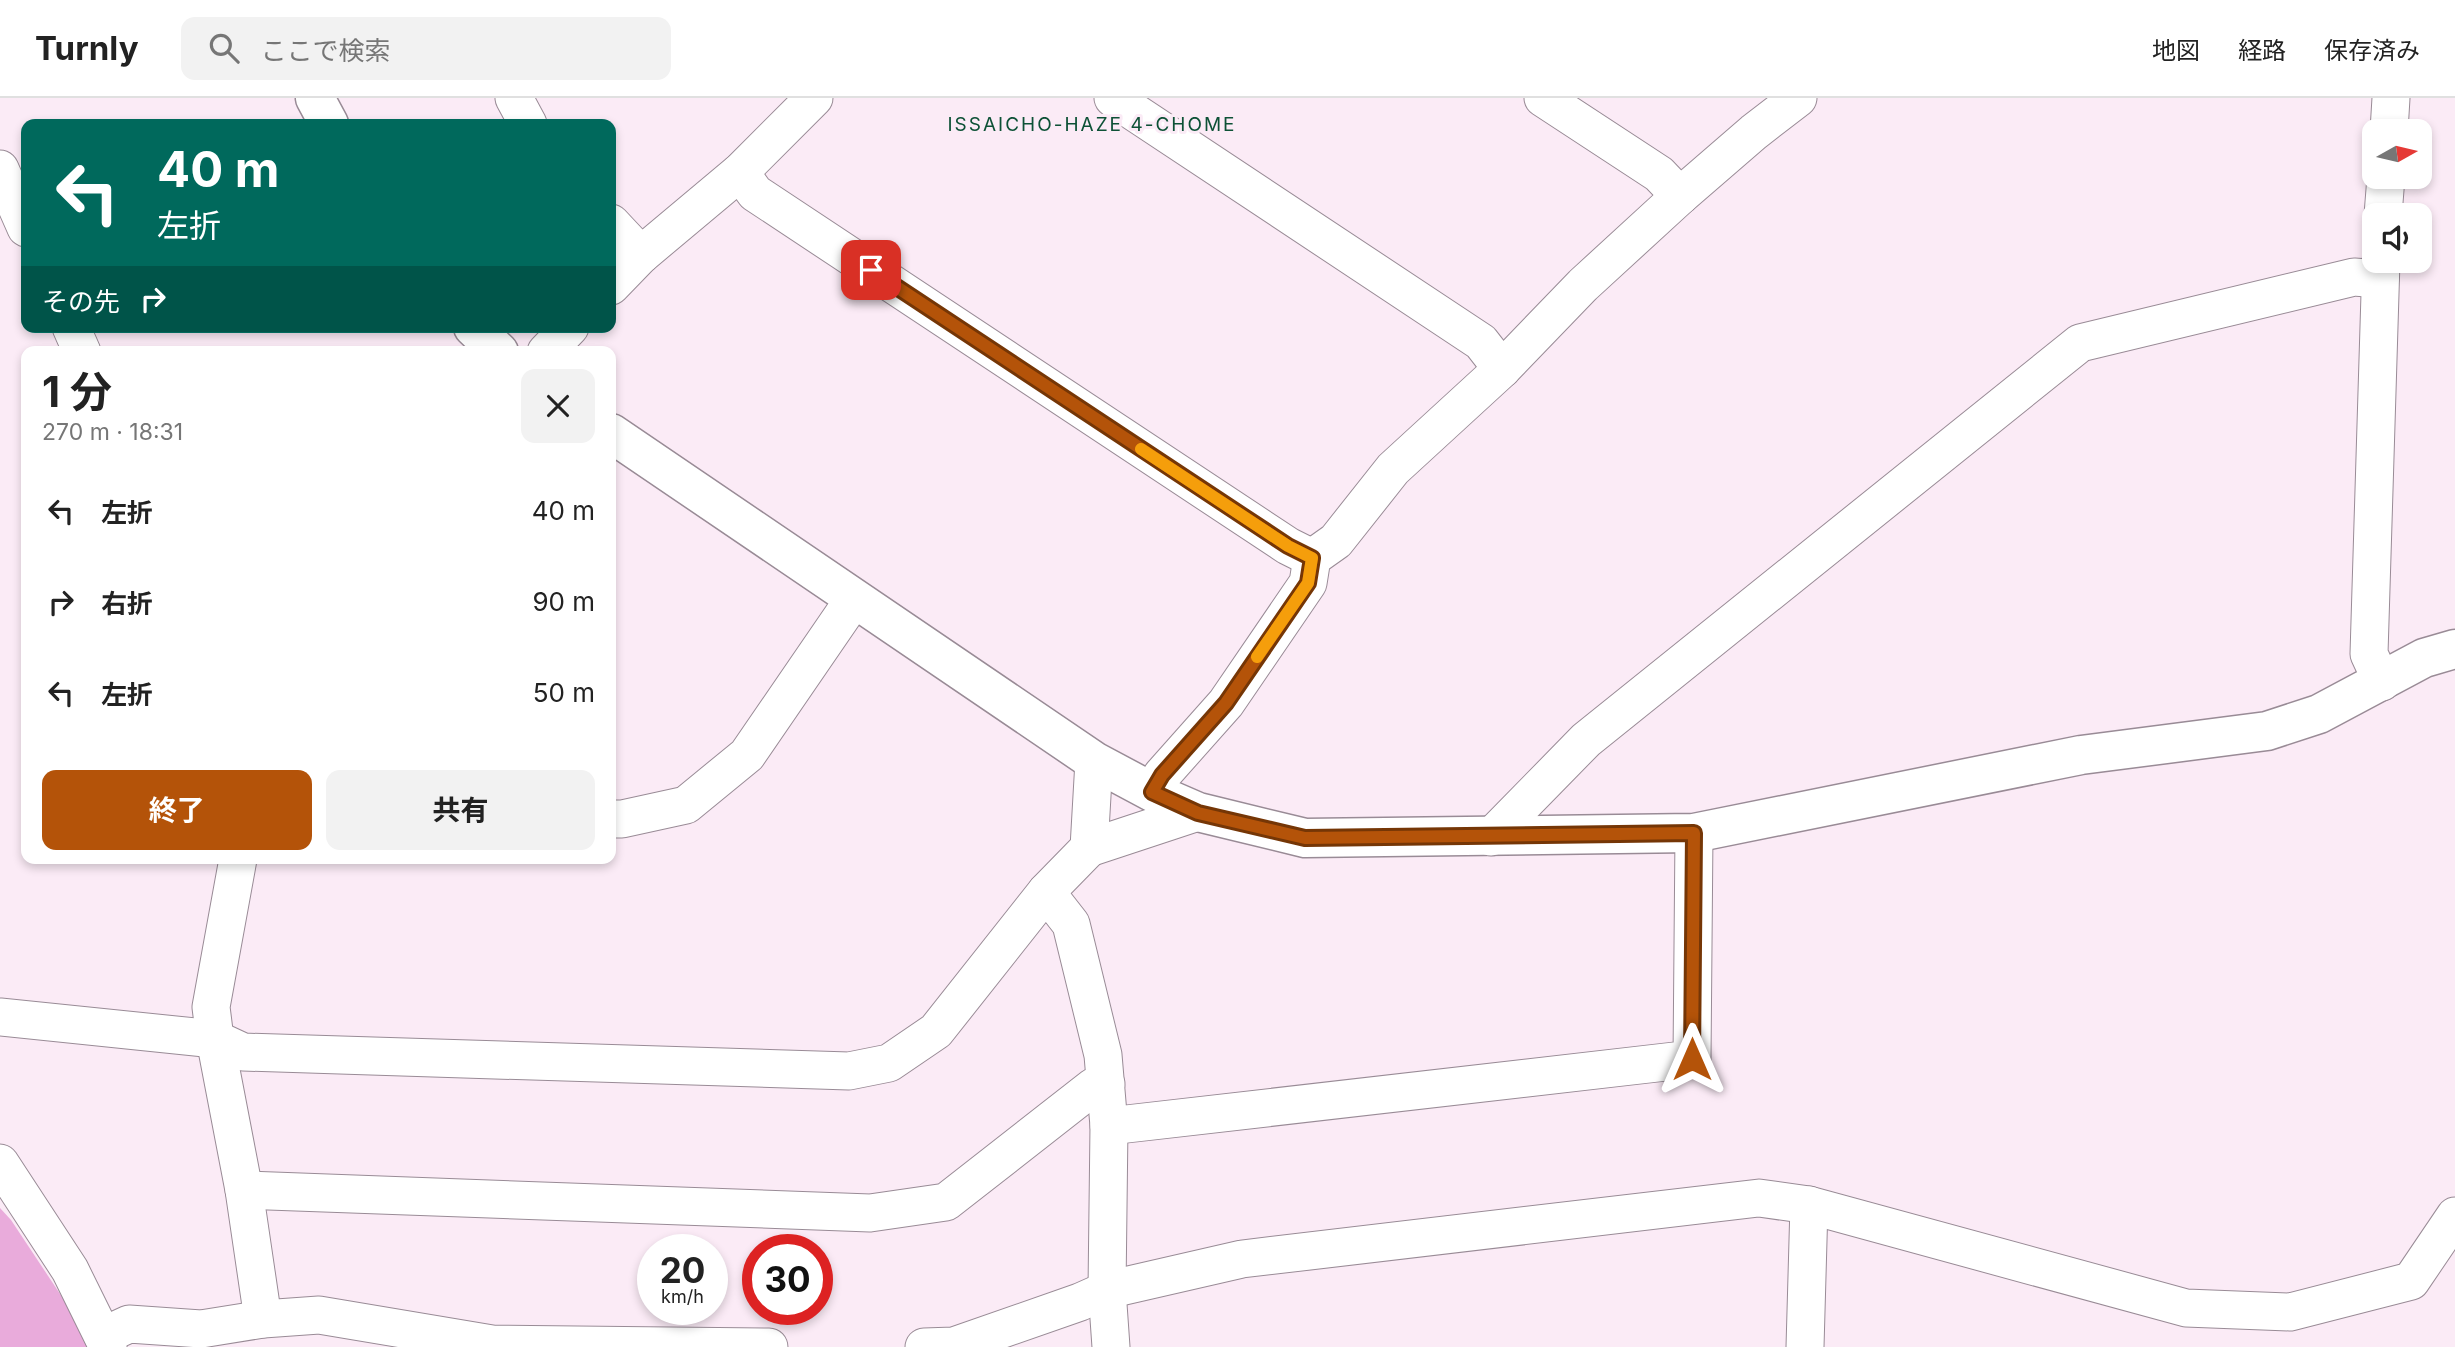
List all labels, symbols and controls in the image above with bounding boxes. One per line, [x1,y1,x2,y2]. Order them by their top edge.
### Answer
search box [181,17,671,80]
text: Turnly [35,28,139,68]
icon: search [205,29,243,67]
text: ここで検索 [261,35,391,66]
text: 地図 [2152,36,2200,65]
text: 経路 [2238,36,2286,65]
text: 保存済み [2324,36,2420,65]
district label: ISSAICHO-HAZE 4-CHOME [947,113,1237,136]
north arrow [2362,119,2432,189]
map controls [2362,119,2432,273]
text: 40 m [157,140,280,199]
icon: left [42,147,133,238]
button: sound [2362,203,2432,273]
text: 左折 [157,206,221,245]
pin [841,240,901,300]
icon: arrive [852,251,890,289]
icon: right [134,280,172,318]
text: その先 [42,286,120,317]
text: 1 分 [42,366,112,417]
button: close [521,369,595,443]
text: 270 m · 18:31 [42,418,183,446]
icon: left [42,492,80,530]
text: 40 m [532,495,595,526]
text: 左折 [101,497,153,528]
icon: right [42,583,80,621]
text: 90 m [532,586,595,617]
text: 右折 [101,588,153,619]
icon: left [42,674,80,712]
text: 50 m [533,677,595,708]
text: 左折 [101,679,153,710]
button: 終了 [42,770,312,850]
button: 共有 [326,770,595,850]
position arrow [1655,1022,1729,1096]
speed limit sign: 30 [742,1234,833,1325]
text: 20 [660,1249,705,1291]
text: km/h [661,1286,704,1307]

